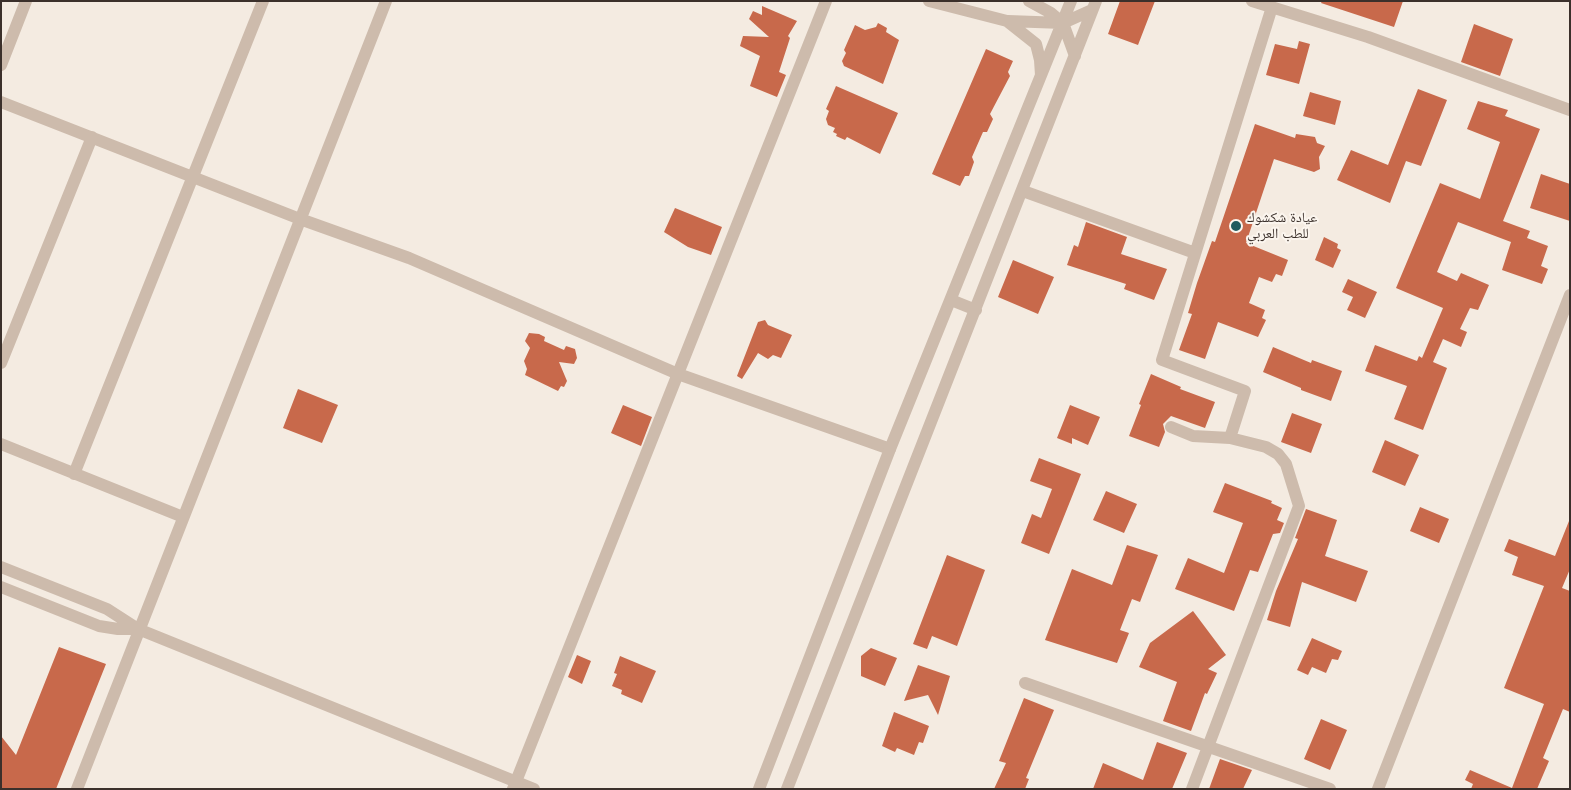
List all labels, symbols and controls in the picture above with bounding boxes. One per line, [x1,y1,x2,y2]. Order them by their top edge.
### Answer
place label: عيادة شكشوك للطب العربي [1247,210,1317,242]
marker: عيادة شكشوك للطب العربي [1229,219,1243,233]

